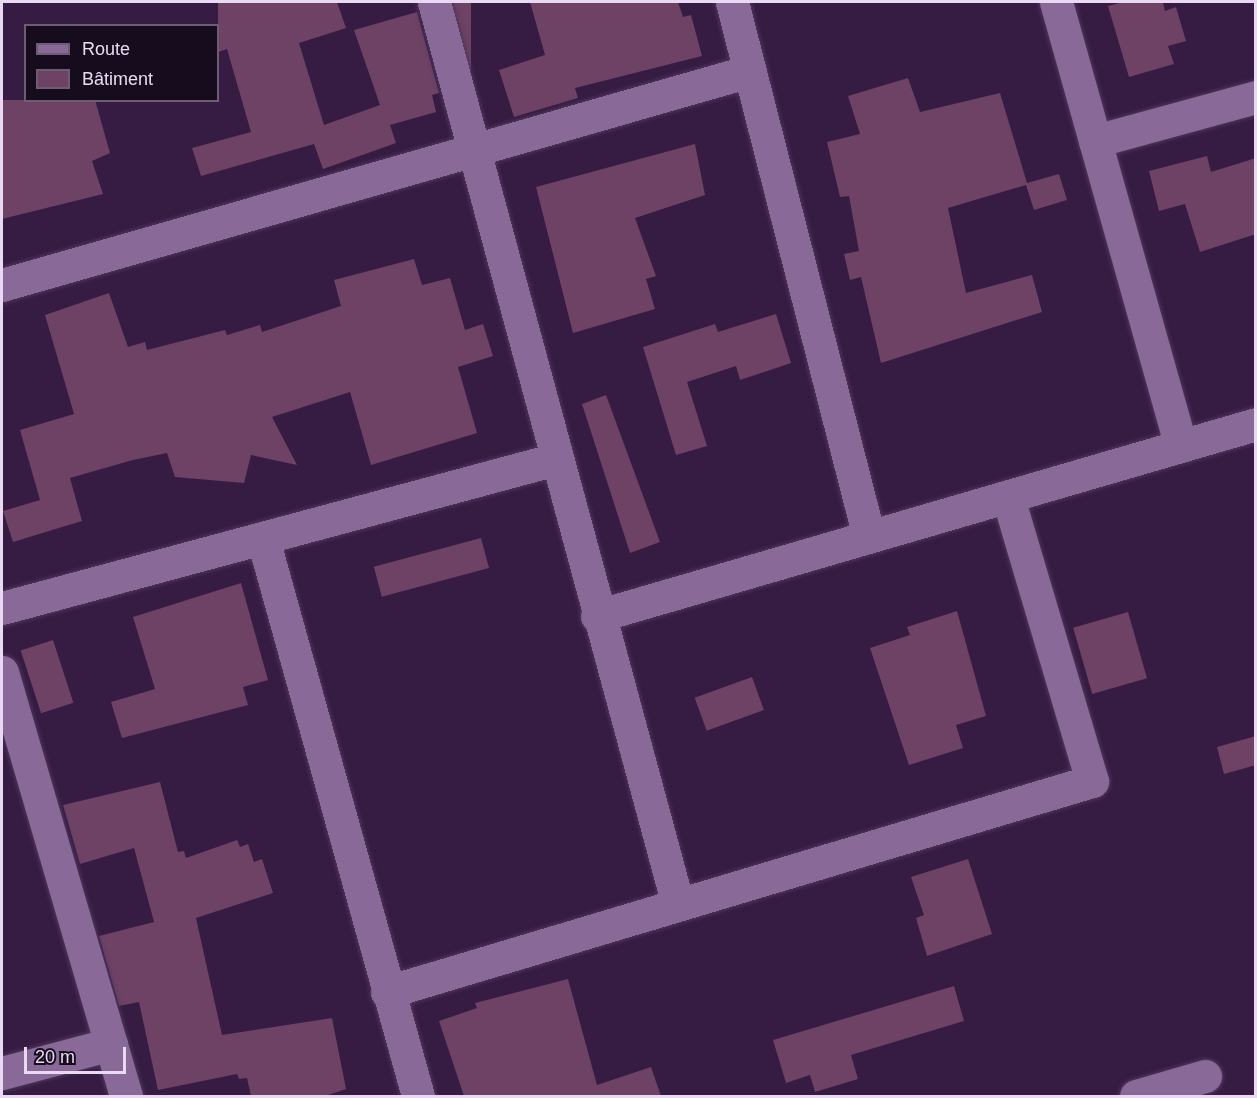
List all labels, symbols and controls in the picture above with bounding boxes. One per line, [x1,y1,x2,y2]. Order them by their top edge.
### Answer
legend [24,24,219,102]
text: Route [82,39,130,59]
text: Bâtiment [82,69,153,89]
scale bar [27,1035,129,1073]
text: 20 m [35,1047,75,1067]

